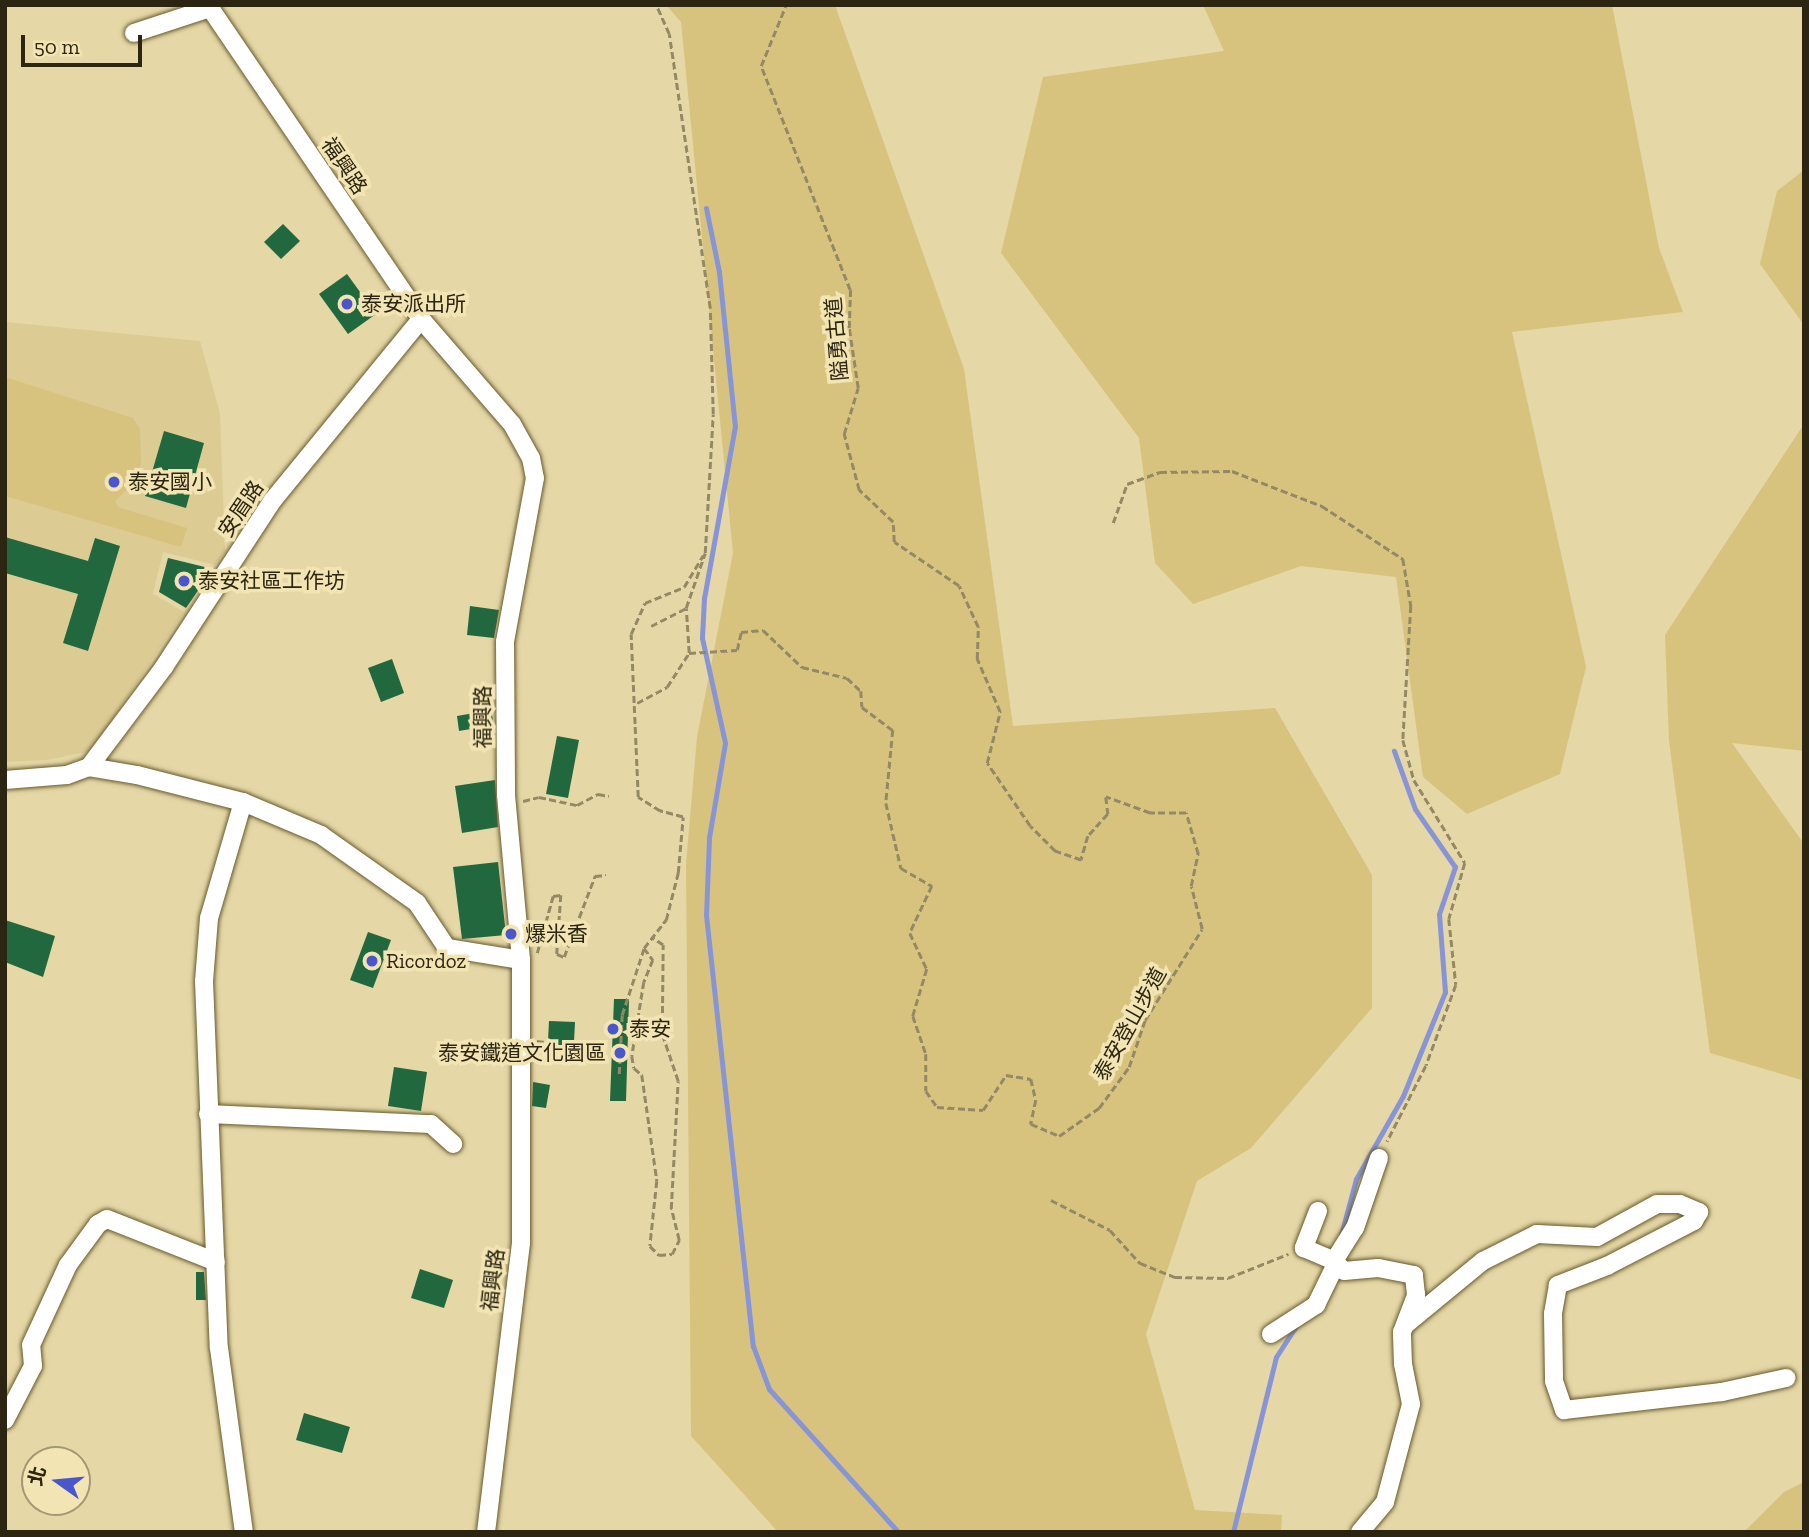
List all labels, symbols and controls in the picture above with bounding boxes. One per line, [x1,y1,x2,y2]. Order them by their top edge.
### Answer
scale bar [24,21,145,65]
text: 50 m [34,34,80,59]
street label: 福興路 [316,133,372,199]
place label: 泰安派出所 [361,291,466,317]
marker: 泰安派出所 [339,296,355,312]
street label: 隘勇古道 [821,296,853,382]
place label: 泰安國小 [128,469,212,495]
marker: 泰安國小 [106,474,122,490]
street label: 安眉路 [213,476,269,542]
place label: 泰安社區工作坊 [198,568,345,594]
marker: 泰安社區工作坊 [176,573,192,589]
street label: 福興路 [470,686,496,748]
place label: 爆米香 [525,921,588,947]
marker: 爆米香 [503,926,519,942]
place label: Ricordoz [386,948,466,974]
marker: Ricordoz [364,953,380,969]
street label: 泰安登山步道 [1088,963,1172,1085]
place label: 泰安 [629,1016,671,1042]
marker: 泰安 [603,1019,623,1039]
place label: 泰安鐵道文化園區 [438,1040,606,1066]
marker: 泰安鐵道文化園區 [612,1045,628,1061]
street label: 福興路 [477,1247,509,1313]
north arrow [21,1446,91,1516]
text: 北 [24,1464,51,1488]

